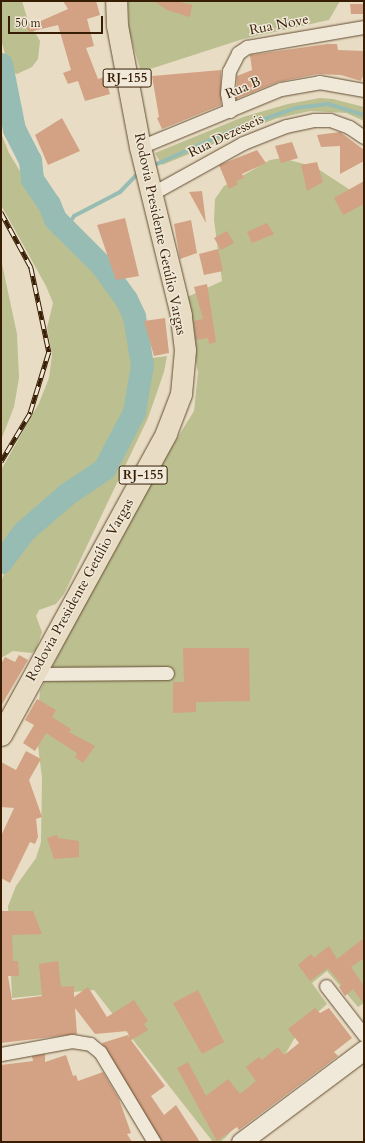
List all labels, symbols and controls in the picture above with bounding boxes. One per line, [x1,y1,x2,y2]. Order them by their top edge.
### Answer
scale bar [10,8,105,34]
street label: Rua Nove [248,11,310,39]
text: 50 m [15,15,41,31]
road number: RJ-155 [102,67,152,89]
street label: Rua B [223,73,263,103]
street label: Rua Dezesseis [186,111,266,161]
street label: Rodovia Presidente Getúlio Vargas [130,131,190,337]
road number: RJ-155 [118,464,168,486]
street label: Rodovia Presidente Getúlio Vargas [23,496,137,684]

